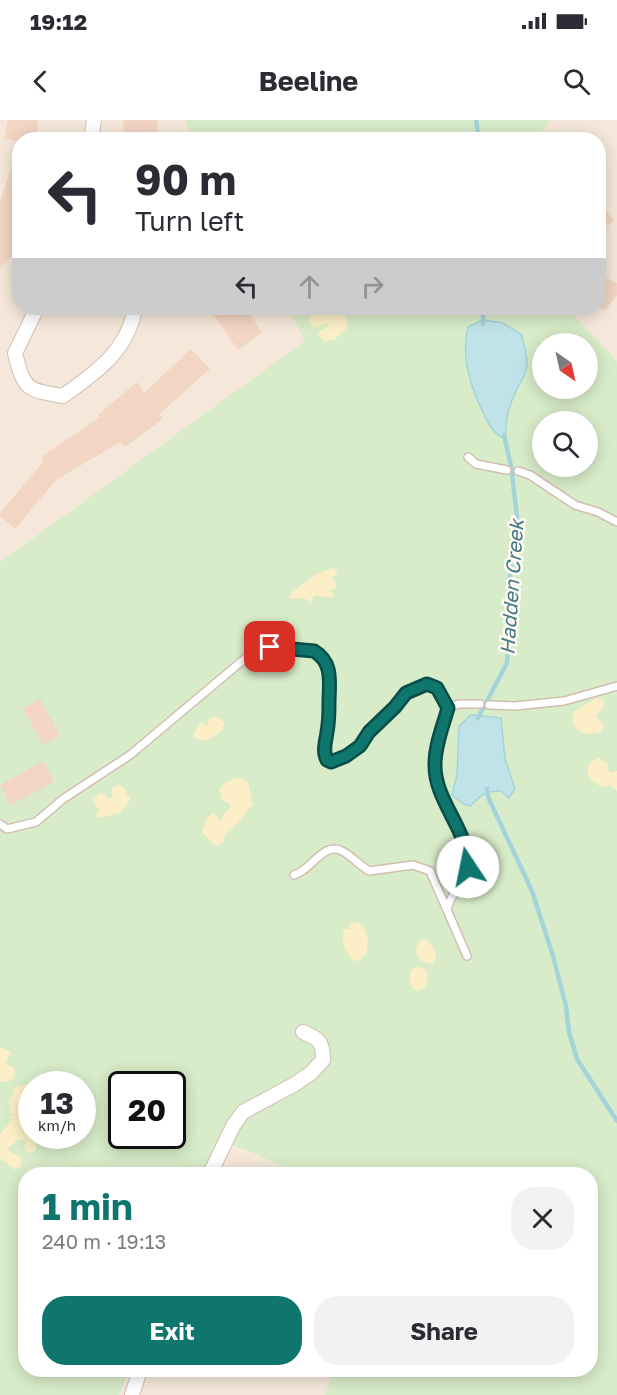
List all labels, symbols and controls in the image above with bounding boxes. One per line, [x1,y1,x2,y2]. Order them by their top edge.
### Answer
text: 19:12 [30,8,87,35]
icon: back [24,65,57,98]
text: Beeline [259,65,358,97]
icon: search [560,65,593,98]
text: 90 m [135,154,236,204]
icon: left [36,156,114,234]
text: Turn left [135,205,244,237]
icon: left [230,270,263,303]
icon: ahead [293,270,326,303]
icon: right [356,270,389,303]
north arrow [532,333,598,399]
map controls [532,333,598,477]
button: search [532,411,598,477]
water label: Hadden Creek [494,516,528,656]
pin [244,621,295,672]
icon: arrive [253,630,286,663]
position arrow [436,835,500,899]
speed limit sign: 20 [108,1071,186,1149]
text: 13 [40,1085,74,1121]
text: km/h [38,1116,76,1134]
text: 1 min [42,1185,133,1228]
button: close [511,1187,574,1250]
text: 240 m · 19:13 [42,1229,166,1253]
button: Exit [42,1296,302,1365]
button: Share [314,1296,574,1365]

